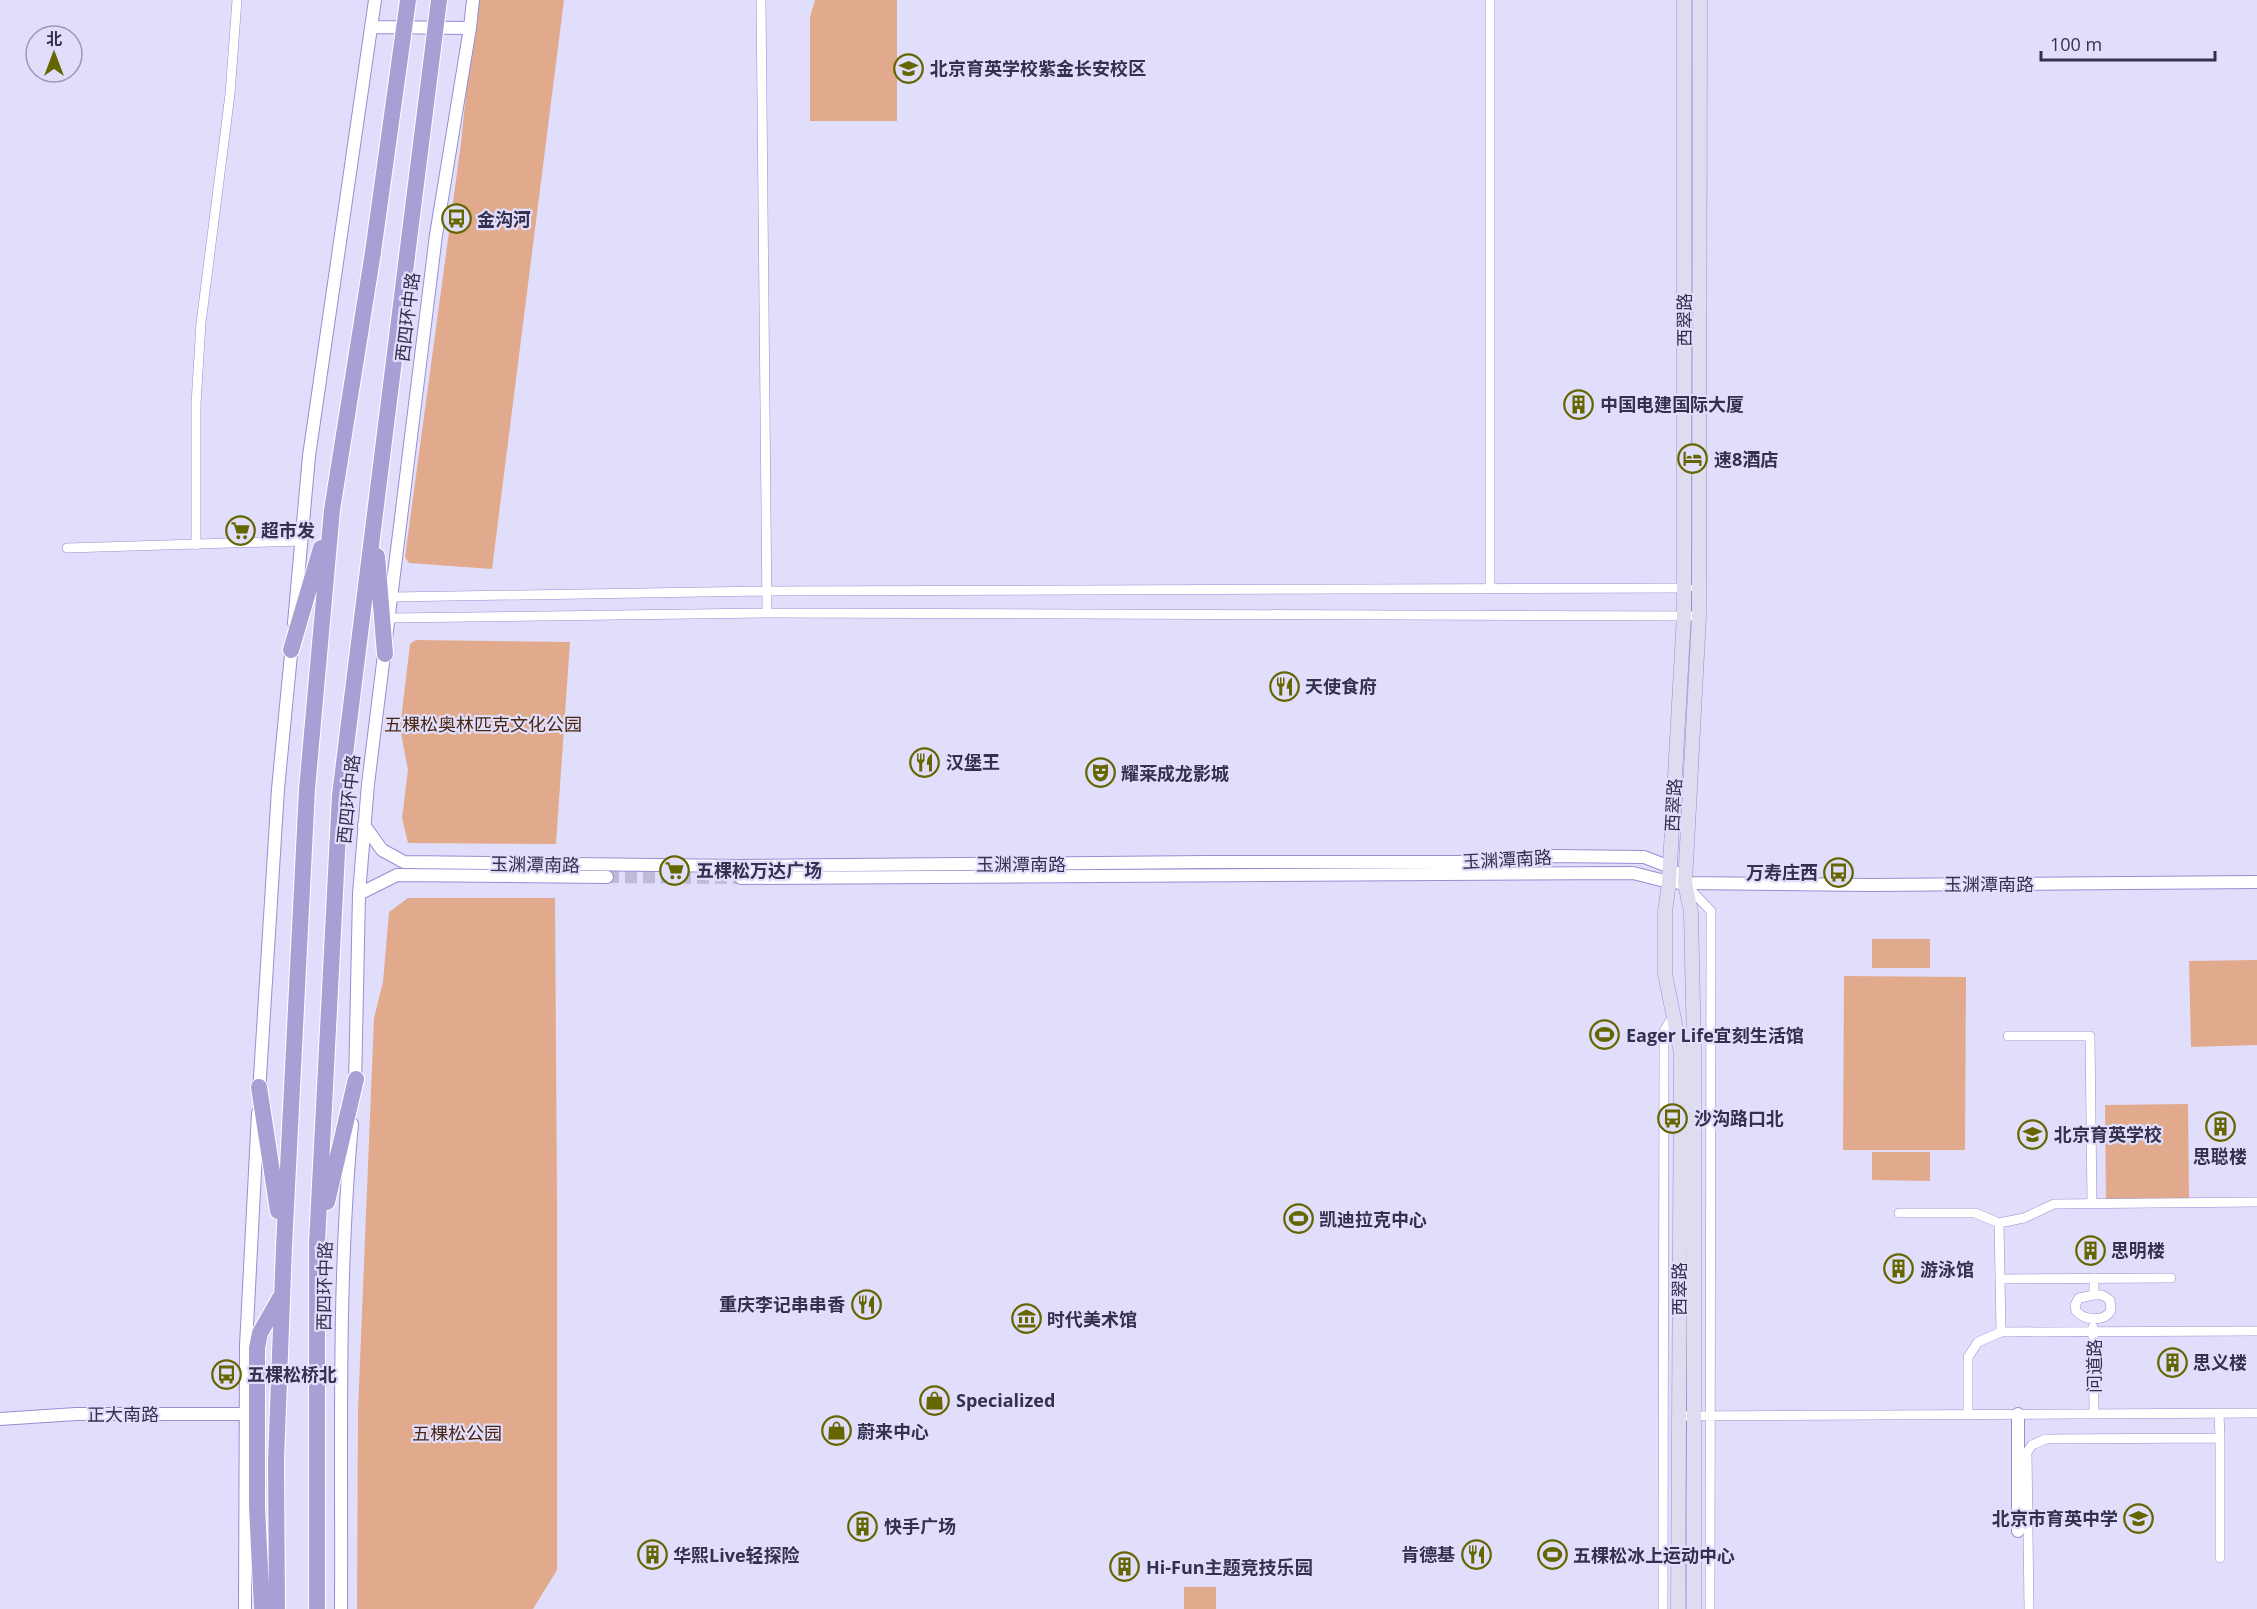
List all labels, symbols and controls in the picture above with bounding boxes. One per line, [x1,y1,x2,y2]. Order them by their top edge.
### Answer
north arrow [24,24,84,84]
scale bar [2041,24,2215,62]
text: 北 [46,28,62,50]
text: 100 m [2050,32,2102,56]
school or university icon: 北京育英学校紫金长安校区 [893,52,925,84]
place label: 北京育英学校紫金长安校区 [930,56,1146,80]
bus stop icon: 金沟河 [440,203,472,235]
place label: 金沟河 [477,207,531,231]
street label: 西四环中路 [390,271,424,363]
street label: 西翠路 [1672,293,1696,347]
building icon: 中国电建国际大厦 [1563,388,1595,420]
place label: 中国电建国际大厦 [1600,392,1744,416]
hotel icon: 速8酒店 [1677,443,1709,475]
place label: 速8酒店 [1714,447,1778,471]
supermarket icon: 超市发 [224,514,256,546]
place label: 超市发 [261,518,315,542]
restaurant icon: 天使食府 [1268,670,1300,702]
place label: 天使食府 [1305,674,1377,698]
park label: 五棵松奥林匹克文化公园 [384,712,582,736]
restaurant icon: 汉堡王 [909,746,941,778]
place label: 汉堡王 [946,750,1000,774]
street label: 西四环中路 [331,753,365,845]
theatre icon: 耀莱成龙影城 [1084,757,1116,789]
place label: 耀莱成龙影城 [1121,761,1229,785]
street label: 西翠路 [1660,777,1686,833]
street label: 玉渊潭南路 [1461,845,1553,873]
street label: 玉渊潭南路 [490,851,580,877]
street label: 玉渊潭南路 [976,852,1066,876]
supermarket icon: 五棵松万达广场 [659,854,691,886]
bus stop icon: 万寿庄西 [1823,856,1855,888]
place label: 五棵松万达广场 [696,858,822,882]
place label: 万寿庄西 [1746,860,1818,884]
street label: 玉渊潭南路 [1944,872,2034,896]
sports icon: Eager Life宜刻生活馆 [1589,1019,1621,1051]
place label: Eager Life宜刻生活馆 [1626,1023,1804,1047]
bus stop icon: 沙沟路口北 [1657,1102,1689,1134]
place label: 沙沟路口北 [1694,1106,1784,1130]
building icon: 思聪楼 [2204,1111,2236,1143]
school or university icon: 北京育英学校 [2017,1118,2049,1150]
place label: 北京育英学校 [2054,1122,2162,1146]
place label: 思聪楼 [2193,1144,2247,1168]
sports icon: 凯迪拉克中心 [1282,1203,1314,1235]
place label: 凯迪拉克中心 [1319,1207,1427,1231]
building icon: 思明楼 [2074,1234,2106,1266]
place label: 思明楼 [2111,1238,2165,1262]
street label: 西四环中路 [311,1241,337,1331]
building icon: 游泳馆 [1883,1253,1915,1285]
place label: 游泳馆 [1920,1257,1974,1281]
street label: 西翠路 [1667,1262,1691,1316]
restaurant icon: 重庆李记串串香 [850,1288,882,1320]
place label: 重庆李记串串香 [719,1292,845,1316]
museum icon: 时代美术馆 [1010,1303,1042,1335]
place label: 时代美术馆 [1047,1307,1137,1331]
street label: 问道路 [2082,1339,2106,1393]
building icon: 思义楼 [2156,1346,2188,1378]
place label: 思义楼 [2193,1350,2247,1374]
bus stop icon: 五棵松桥北 [210,1358,242,1390]
place label: 五棵松桥北 [247,1362,337,1386]
shop icon: Specialized [919,1384,951,1416]
place label: Specialized [956,1388,1055,1412]
street label: 正大南路 [87,1402,159,1426]
shop icon: 蔚来中心 [820,1415,852,1447]
place label: 蔚来中心 [857,1419,929,1443]
park label: 五棵松公园 [412,1421,502,1445]
school or university icon: 北京市育英中学 [2123,1502,2155,1534]
place label: 北京市育英中学 [1992,1506,2118,1530]
building icon: 快手广场 [847,1510,879,1542]
place label: 快手广场 [884,1514,956,1538]
restaurant icon: 肯德基 [1460,1538,1492,1570]
building icon: 华熙Live轻探险 [636,1539,668,1571]
sports icon: 五棵松冰上运动中心 [1536,1539,1568,1571]
place label: 肯德基 [1401,1542,1455,1566]
place label: 华熙Live轻探险 [673,1543,800,1567]
place label: 五棵松冰上运动中心 [1573,1543,1735,1567]
building icon: Hi-Fun主题竞技乐园 [1109,1551,1141,1583]
place label: Hi-Fun主题竞技乐园 [1146,1555,1313,1579]

